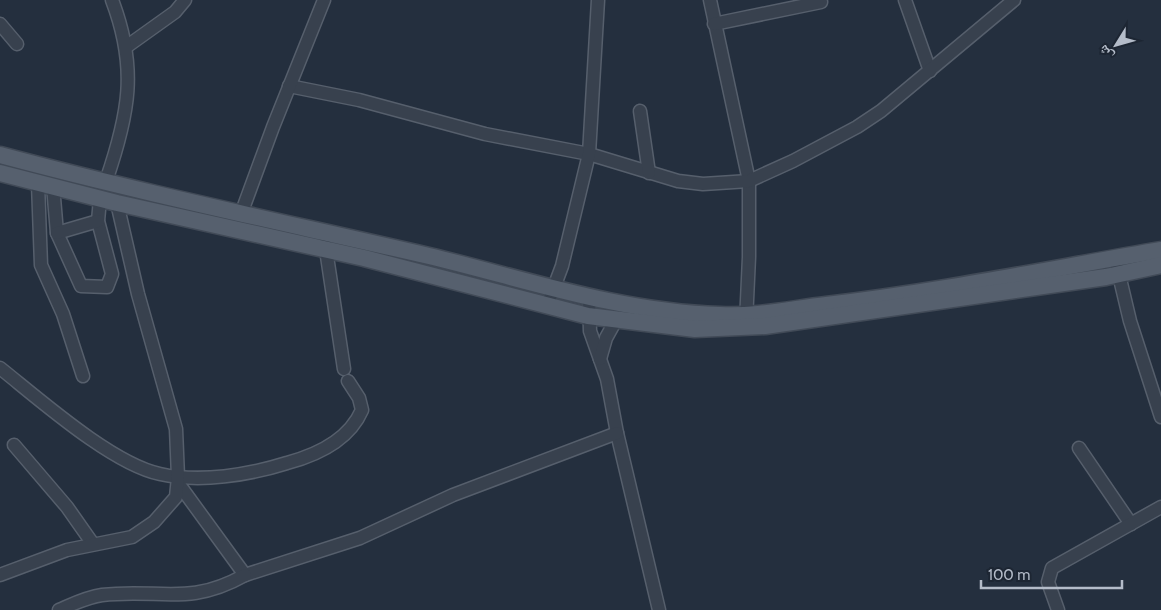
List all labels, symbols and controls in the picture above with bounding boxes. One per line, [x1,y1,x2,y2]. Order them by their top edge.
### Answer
north arrow [1091,20,1141,70]
text: ش [1094,41,1117,64]
scale bar [981,558,1122,590]
text: 100 m [988,566,1030,584]

